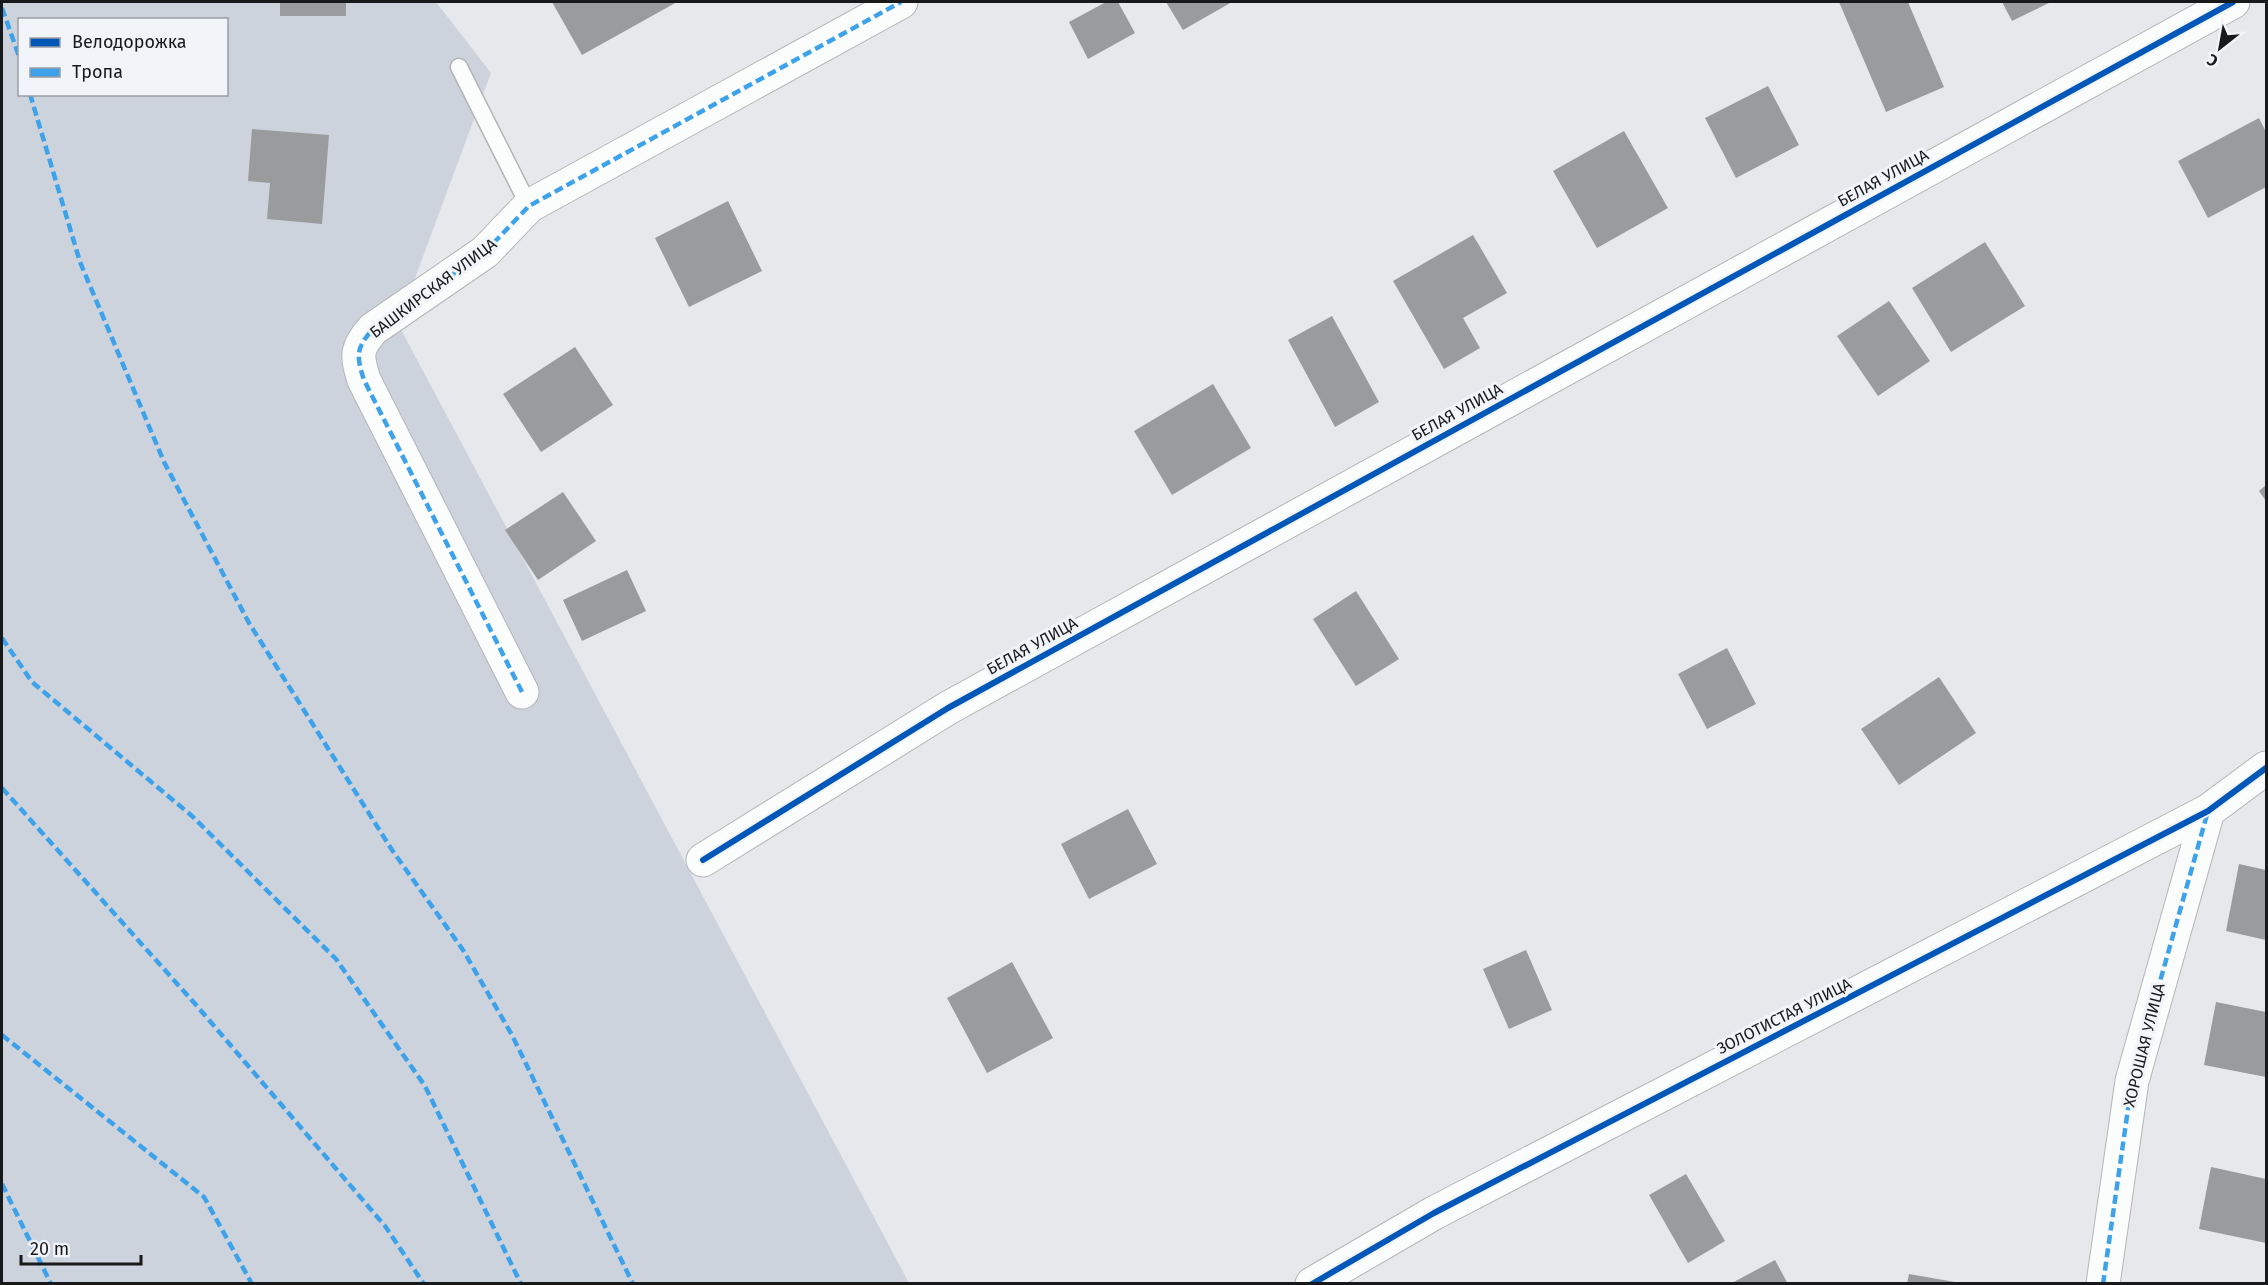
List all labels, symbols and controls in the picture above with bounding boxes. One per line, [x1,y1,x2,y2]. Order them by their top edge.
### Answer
legend [18,18,228,96]
north arrow [2190,18,2250,78]
text: Велодорожка [72,31,187,53]
text: С [2203,50,2221,71]
text: Тропа [72,61,123,83]
street label: БЕЛАЯ УЛИЦА [1834,145,1933,211]
street label: БАШКИРСКАЯ УЛИЦА [366,234,501,342]
street label: БЕЛАЯ УЛИЦА [1408,379,1507,445]
street label: БЕЛАЯ УЛИЦА [983,613,1082,679]
street label: ЗОЛОТИСТАЯ УЛИЦА [1714,974,1855,1058]
street label: ХОРОШАЯ УЛИЦА [2119,980,2169,1109]
scale bar [21,1228,141,1266]
text: 20 m [30,1238,69,1260]

